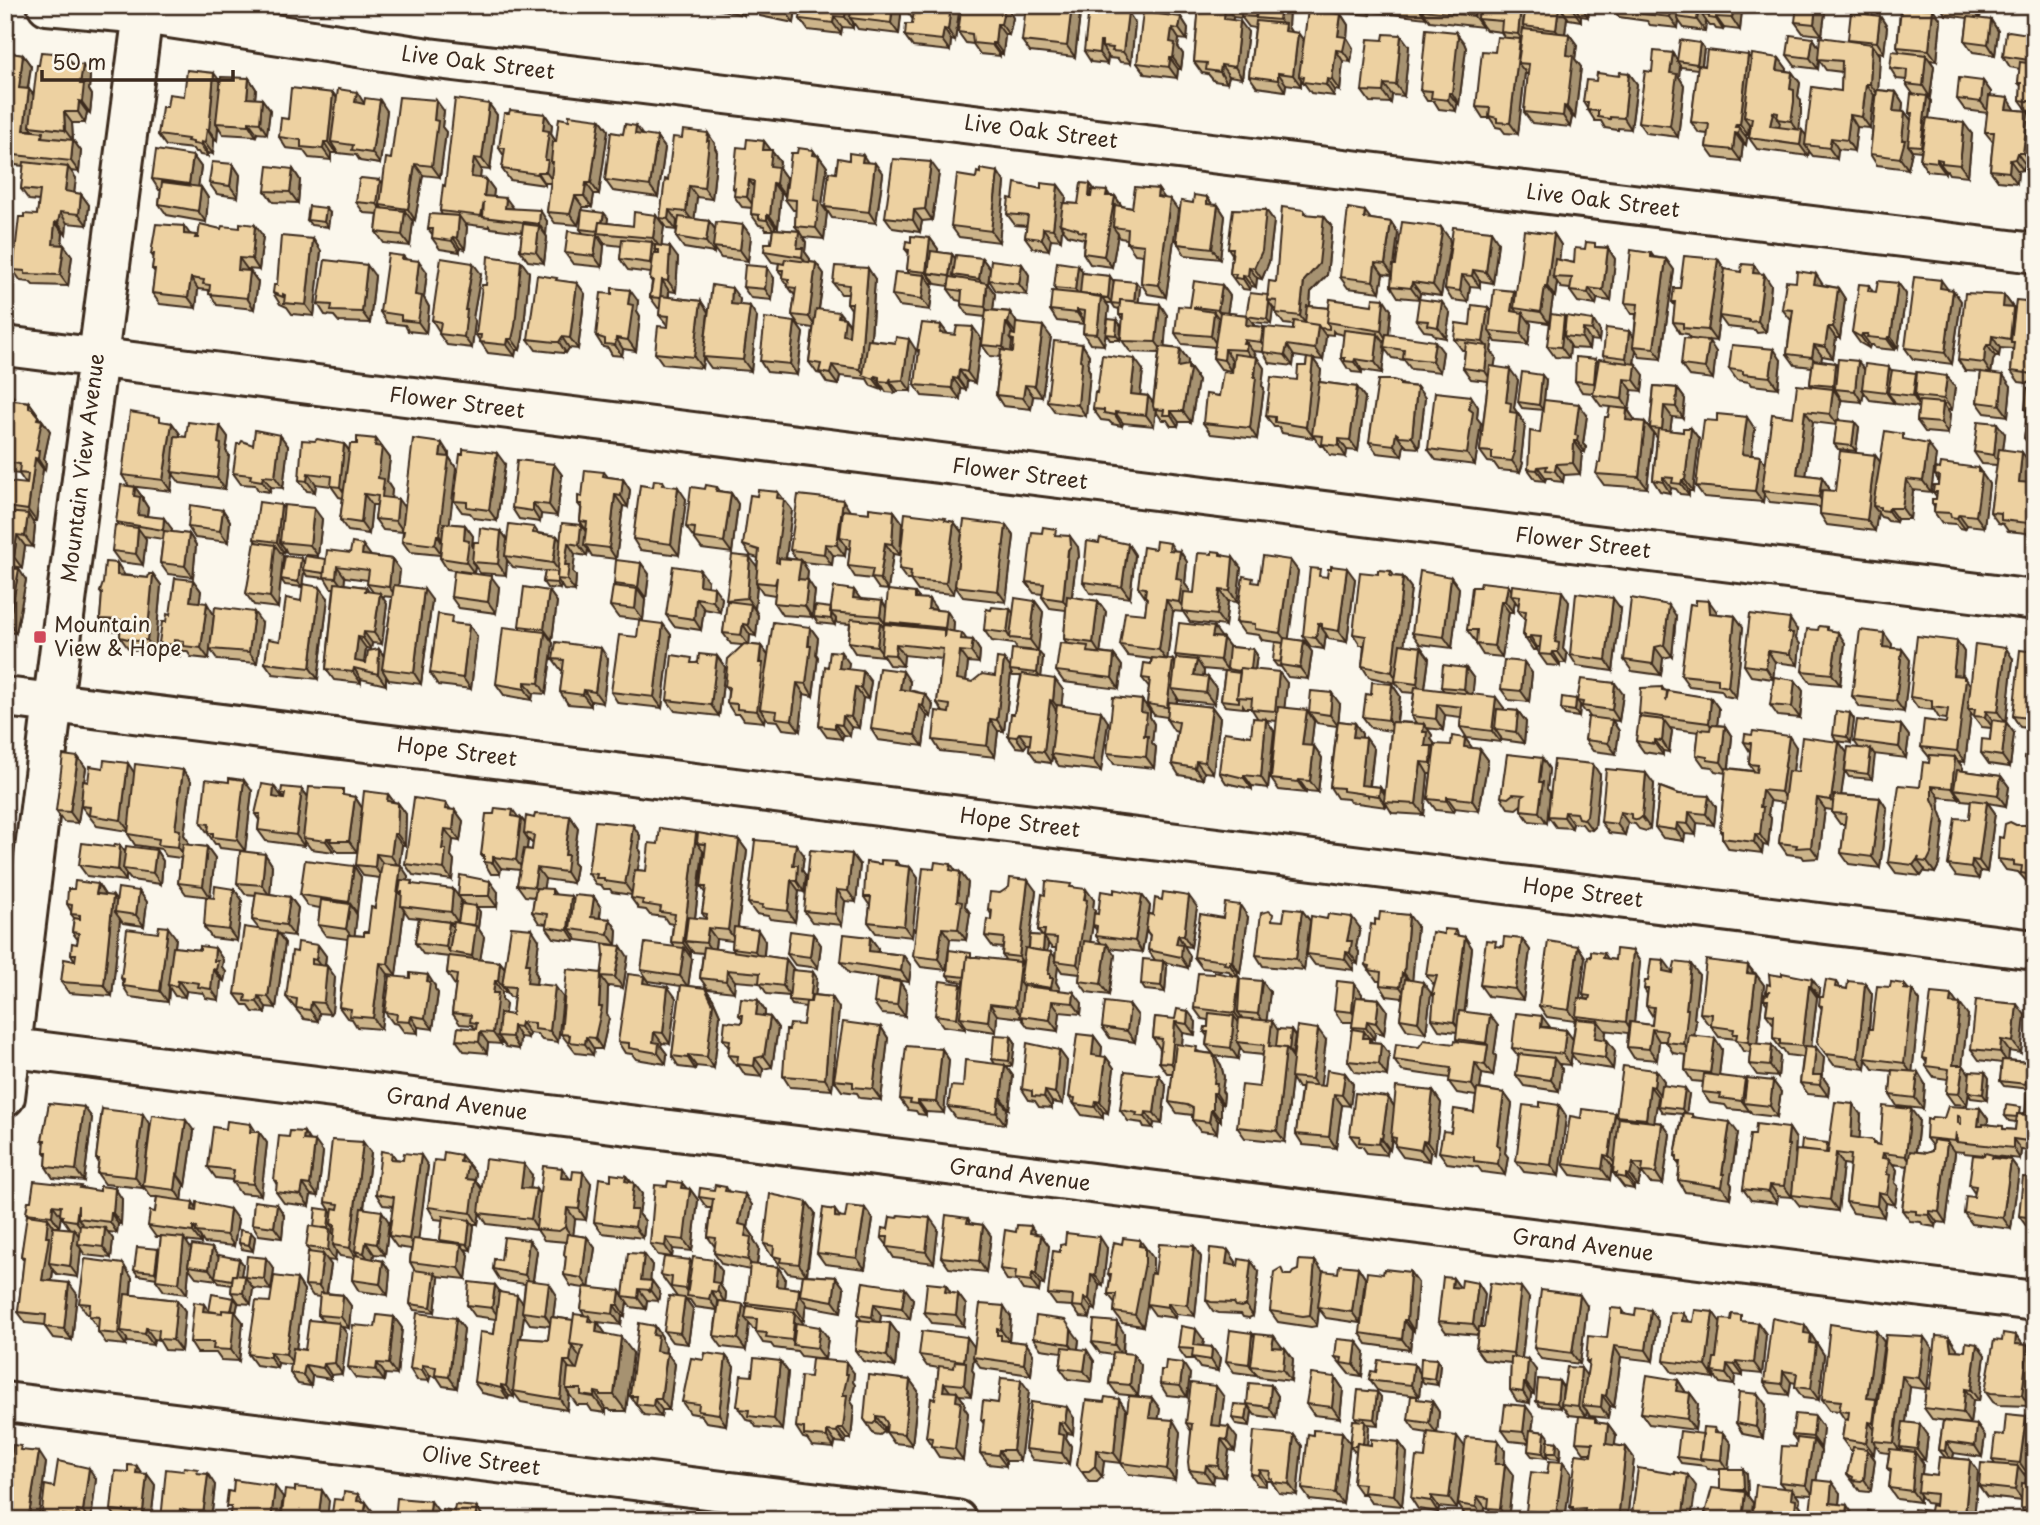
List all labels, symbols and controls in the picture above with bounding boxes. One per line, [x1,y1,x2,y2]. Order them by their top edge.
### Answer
street label: Live Oak Street [400,36,557,86]
scale bar [42,38,233,82]
text: 50 m [52,45,106,77]
street label: Live Oak Street [963,105,1120,155]
street label: Live Oak Street [1525,174,1682,224]
street label: Mountain View Avenue [51,351,111,584]
street label: Flower Street [388,377,527,425]
street label: Flower Street [951,448,1090,496]
street label: Flower Street [1514,517,1653,565]
place label: Mountain View & Hope [54,607,181,663]
marker: Mountain View & Hope [32,629,48,645]
street label: Hope Street [395,727,519,773]
street label: Hope Street [958,798,1082,844]
street label: Hope Street [1521,868,1645,914]
street label: Grand Avenue [385,1077,530,1127]
street label: Grand Avenue [948,1148,1093,1198]
street label: Grand Avenue [1511,1218,1656,1268]
street label: Olive Street [420,1436,542,1482]

